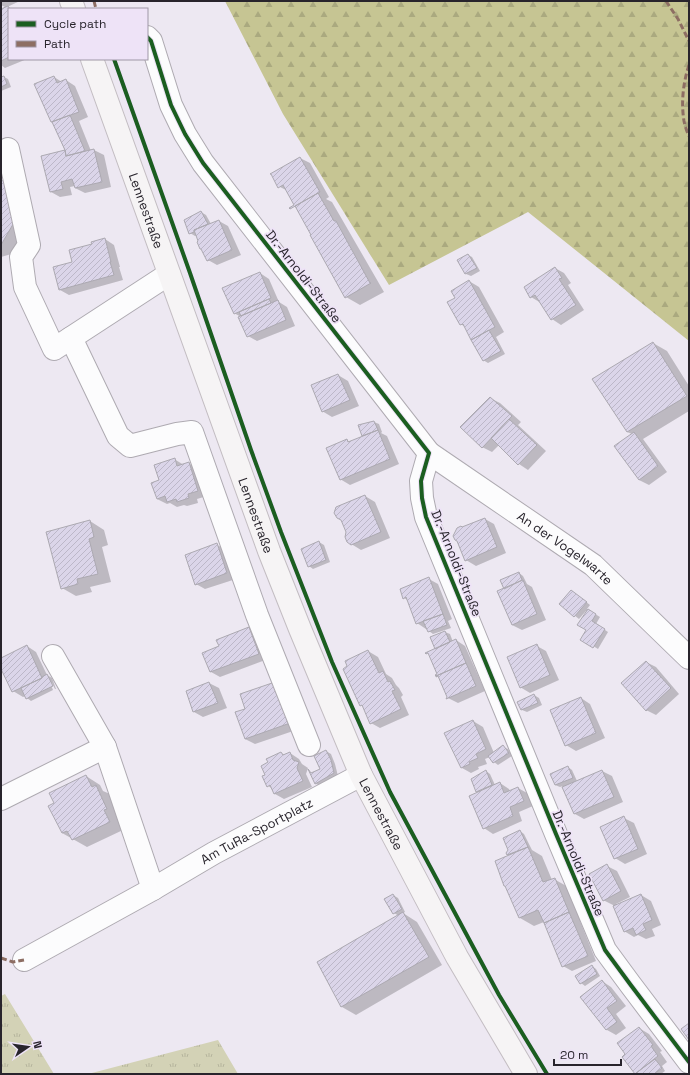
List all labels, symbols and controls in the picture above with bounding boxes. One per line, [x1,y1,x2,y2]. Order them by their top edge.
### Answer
legend [8,8,148,60]
text: Cycle path [44,16,106,32]
text: Path [44,36,70,52]
street label: Lennestraße [125,171,167,251]
street label: Dr.-Arnoldi-Straße [262,226,345,326]
street label: Lennestraße [234,475,277,556]
street label: Dr.-Arnoldi-Straße [427,507,486,619]
street label: An der Vogelwarte [514,508,616,589]
street label: Lennestraße [355,775,407,853]
street label: Am TuRa-Sportplatz [197,794,316,868]
street label: Dr.-Arnoldi-Straße [549,808,609,919]
north arrow [8,1027,48,1067]
text: N [30,1040,45,1050]
scale bar [554,1041,621,1067]
text: 20 m [560,1047,588,1063]

